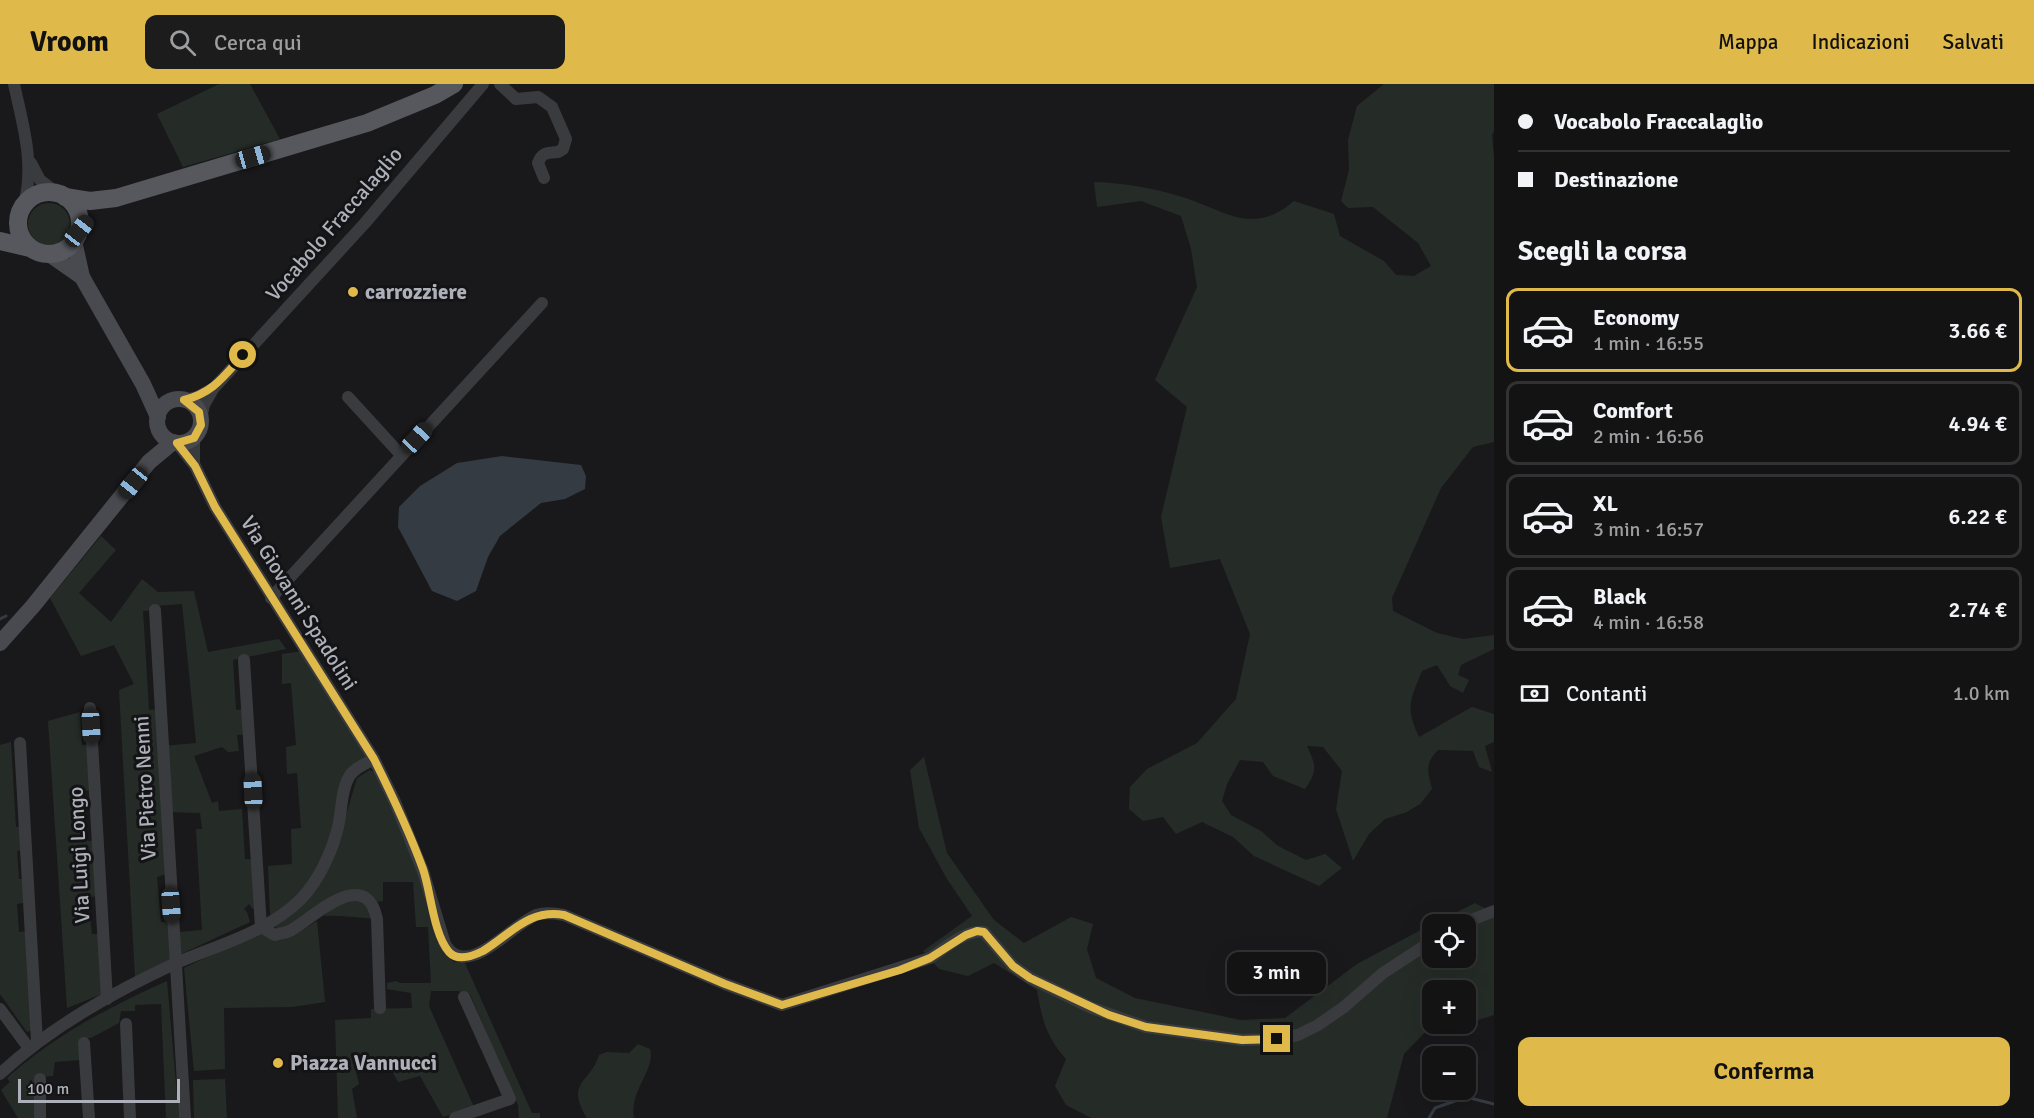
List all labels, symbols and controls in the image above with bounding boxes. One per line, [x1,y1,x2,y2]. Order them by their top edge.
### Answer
search box [145,15,565,69]
text: Vroom [30,25,109,59]
icon: search [166,26,199,59]
text: Cerca qui [214,29,302,56]
text: Mappa [1718,29,1779,55]
text: Indicazioni [1812,29,1910,55]
text: Salvati [1943,29,2004,55]
text: Vocabolo Fraccalaglio [1554,108,1763,135]
street label: Vocabolo Fraccalaglio [260,142,408,306]
car [233,143,273,171]
text: Destinazione [1554,166,1678,193]
car [61,211,97,251]
text: Scegli la corsa [1518,235,1687,268]
place label: carrozziere [365,279,467,305]
marker: carrozziere [346,285,360,299]
icon: car [1521,303,1575,357]
text: Economy [1593,304,1679,331]
text: 3.66 € [1949,317,2007,344]
text: 1 min · 16:55 [1593,331,1704,356]
route start [229,341,256,368]
icon: car [1521,396,1575,450]
text: Comfort [1593,397,1673,424]
text: 4.94 € [1949,410,2007,437]
car [398,419,436,457]
text: 2 min · 16:56 [1593,424,1704,449]
car [115,463,151,503]
icon: car [1521,489,1575,543]
text: XL [1593,490,1618,517]
text: 6.22 € [1949,503,2007,530]
street label: Via Giovanni Spadolini [235,511,363,695]
text: 3 min · 16:57 [1593,517,1704,542]
icon: car [1521,582,1575,636]
text: Black [1593,583,1647,610]
text: 2.74 € [1949,596,2007,623]
text: 4 min · 16:58 [1593,610,1704,635]
icon: cash [1518,677,1551,710]
text: Contanti [1566,680,1647,707]
text: 1.0 km [1953,681,2010,706]
car [81,708,101,744]
street label: Via Pietro Nenni [128,715,162,861]
car [243,773,263,809]
street label: Via Luigi Longo [62,786,96,924]
car [161,886,181,924]
map controls [1422,914,1476,1100]
button: locate [1422,914,1476,968]
callout: 3 min [1228,952,1326,994]
text: 3 min [1253,960,1300,985]
button: + [1422,980,1476,1034]
route end [1263,1025,1290,1052]
button: Conferma [1518,1037,2010,1106]
button: − [1422,1046,1476,1100]
place label: Piazza Vannucci [290,1050,437,1076]
marker: Piazza Vannucci [271,1056,285,1070]
scale bar [18,1076,180,1104]
text: 100 m [27,1079,69,1099]

